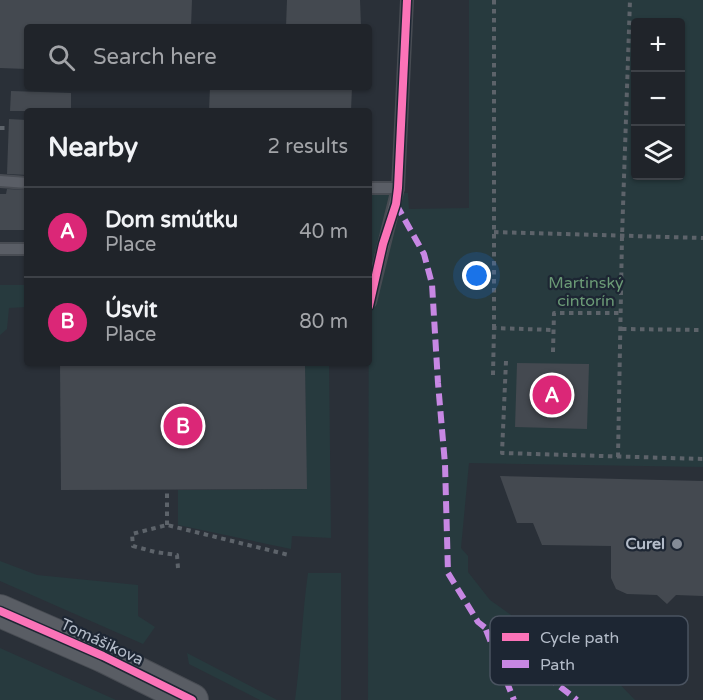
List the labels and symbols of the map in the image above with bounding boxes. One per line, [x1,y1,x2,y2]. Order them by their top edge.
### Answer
your location [462,261,491,290]
park label: Martinský cintorín [548,273,624,311]
pin: A [532,372,572,418]
pin: B [164,404,202,448]
place label: Curel [625,534,665,554]
marker: Curel [670,537,684,551]
street label: Tomášikova [57,614,147,670]
legend [490,616,688,685]
text: Cycle path [540,628,619,648]
text: Path [540,655,575,675]

